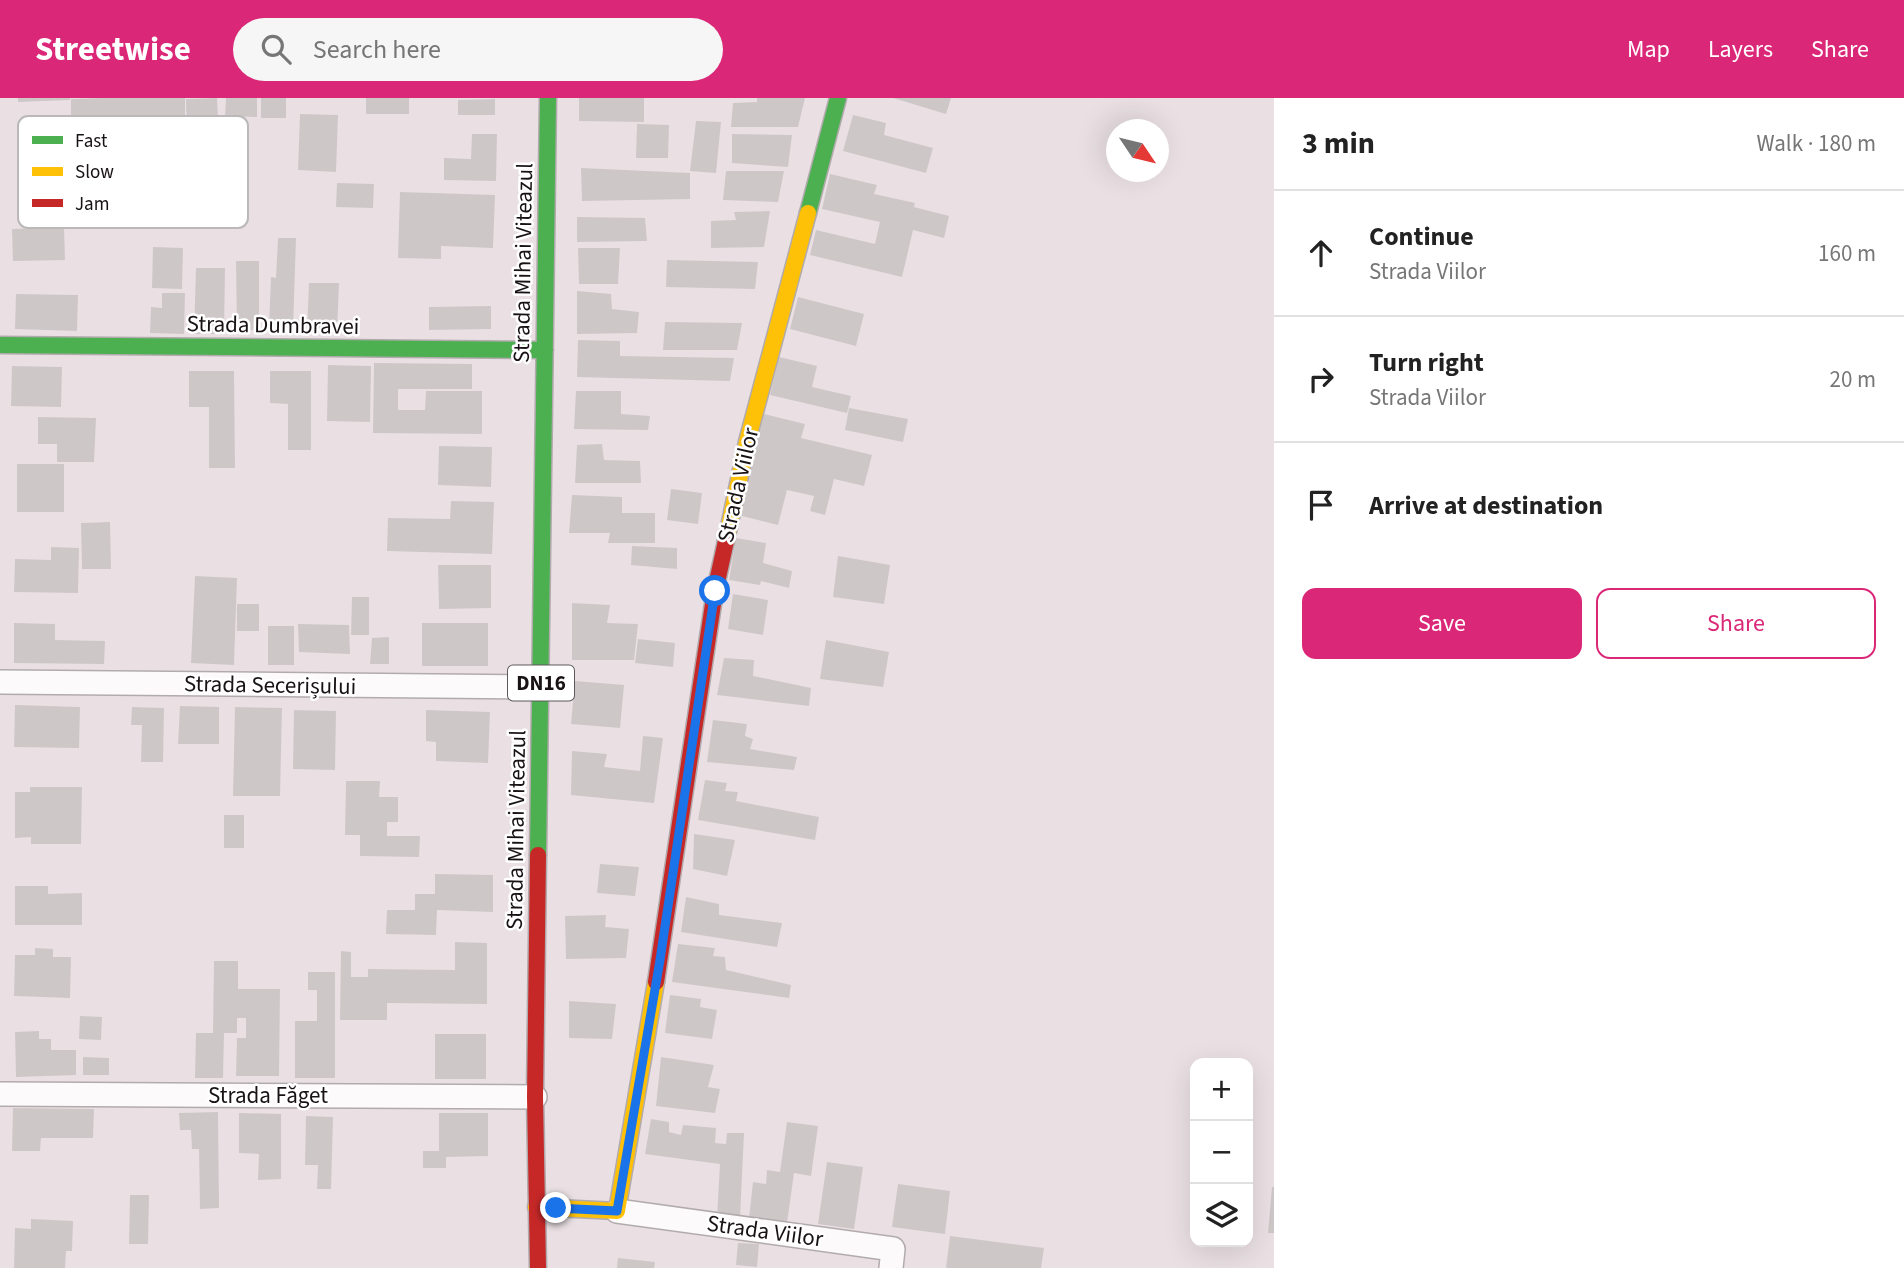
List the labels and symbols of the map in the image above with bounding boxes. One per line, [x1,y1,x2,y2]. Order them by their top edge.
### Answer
legend [18,116,248,228]
north arrow [1106,119,1169,182]
text: Fast [75,128,108,155]
text: Slow [75,159,114,186]
street label: Strada Mihai Viteazul [505,163,541,363]
text: Jam [75,191,109,218]
street label: Strada Dumbravei [186,307,360,343]
street label: Strada Viilor [709,423,767,546]
route start [699,575,730,606]
road number: DN16 [508,666,574,700]
street label: Strada Secerișului [184,667,356,703]
street label: Strada Mihai Viteazul [498,730,534,930]
street label: Strada Făget [208,1079,328,1112]
route end [540,1192,571,1223]
street label: Strada Viilor [705,1207,826,1256]

